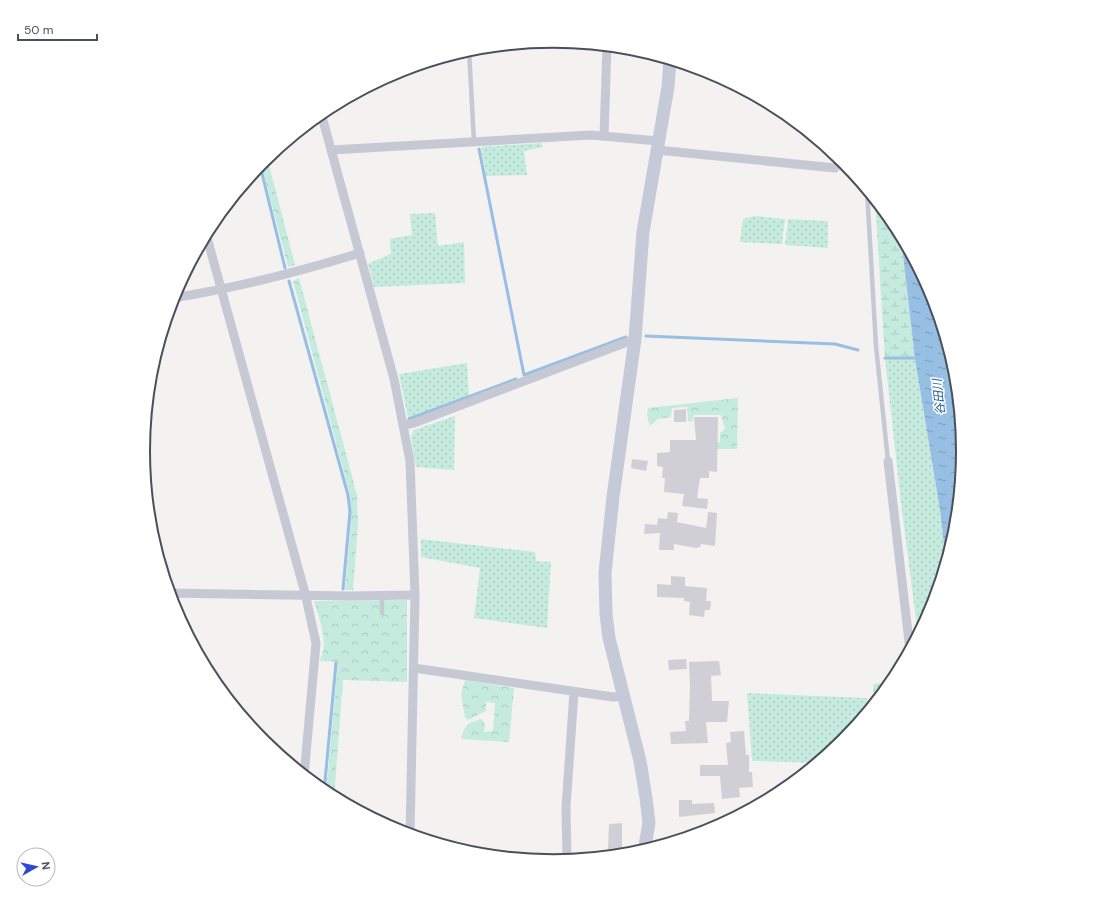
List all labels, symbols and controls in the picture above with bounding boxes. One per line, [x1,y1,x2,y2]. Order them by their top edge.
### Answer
scale bar [18,16,97,42]
text: 50 m [24,22,53,38]
water label: 谷田川 [929,376,949,416]
north arrow [16,847,56,887]
text: N [38,861,53,871]

